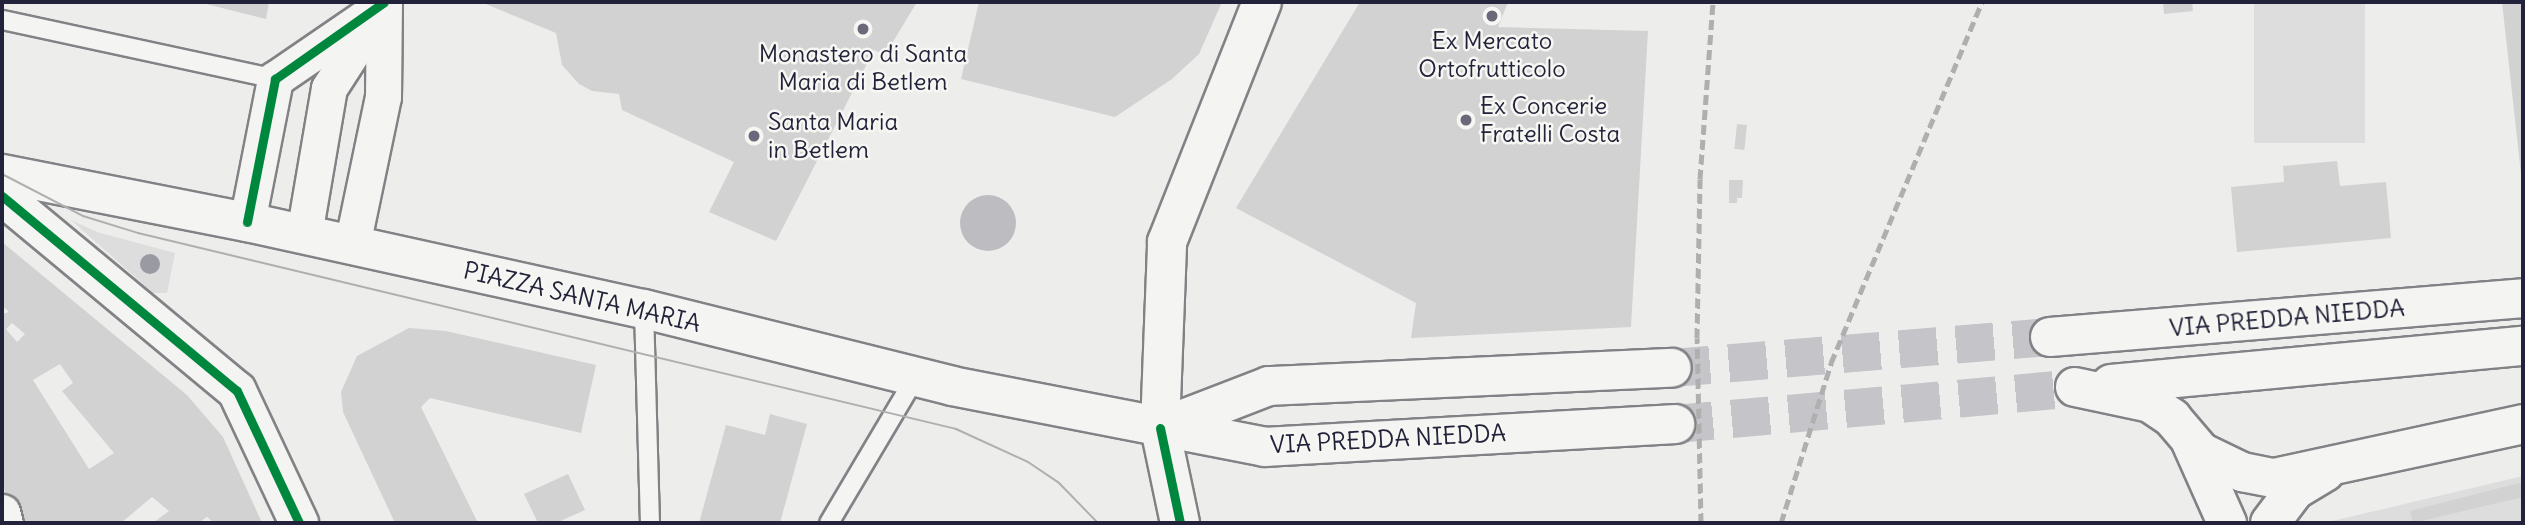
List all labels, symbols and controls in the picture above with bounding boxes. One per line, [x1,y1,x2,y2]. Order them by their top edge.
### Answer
marker: Ex Mercato Ortofrutticolo [1484,8,1500,24]
marker: Monastero di Santa Maria di Betlem [855,21,871,37]
place label: Ex Mercato Ortofrutticolo [1418,27,1566,83]
place label: Monastero di Santa Maria di Betlem [759,40,967,96]
place label: Ex Concerie Fratelli Costa [1480,92,1620,148]
place label: Santa Maria in Betlem [768,108,898,164]
marker: Ex Concerie Fratelli Costa [1458,112,1474,128]
marker: Santa Maria in Betlem [746,128,762,144]
street label: PIAZZA SANTA MARIA [461,256,703,338]
street label: VIA PREDDA NIEDDA [2168,293,2406,343]
street label: VIA PREDDA NIEDDA [1269,418,1507,460]

